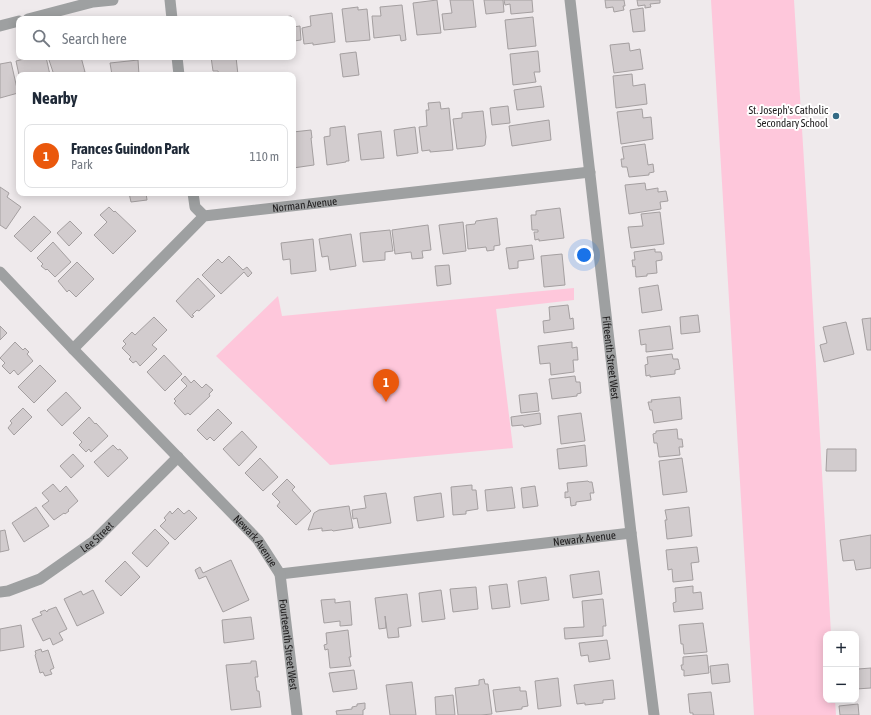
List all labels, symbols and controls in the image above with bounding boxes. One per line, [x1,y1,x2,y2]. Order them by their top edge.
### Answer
search box [16,16,296,60]
icon: search [30,27,52,49]
text: Search here [62,30,127,47]
text: Nearby [32,88,78,108]
place label: St. Joseph's Catholic Secondary School [748,104,829,129]
marker: St. Joseph's Catholic Secondary School [831,111,841,121]
text: Frances Guindon Park [71,140,189,157]
text: 1 [43,149,49,164]
text: 110 m [250,149,279,164]
text: Park [71,157,93,172]
street label: Norman Avenue [272,195,338,214]
your location [574,245,594,265]
street label: Fifteenth Street West [600,315,622,400]
pin: 1 [373,369,399,402]
street label: Newark Avenue [231,512,280,569]
street label: Lee Street [78,519,116,555]
street label: Newark Avenue [552,529,616,548]
street label: Fourteenth Street West [277,598,300,691]
map controls [823,631,859,703]
button: + [823,631,859,667]
button: − [823,667,859,703]

